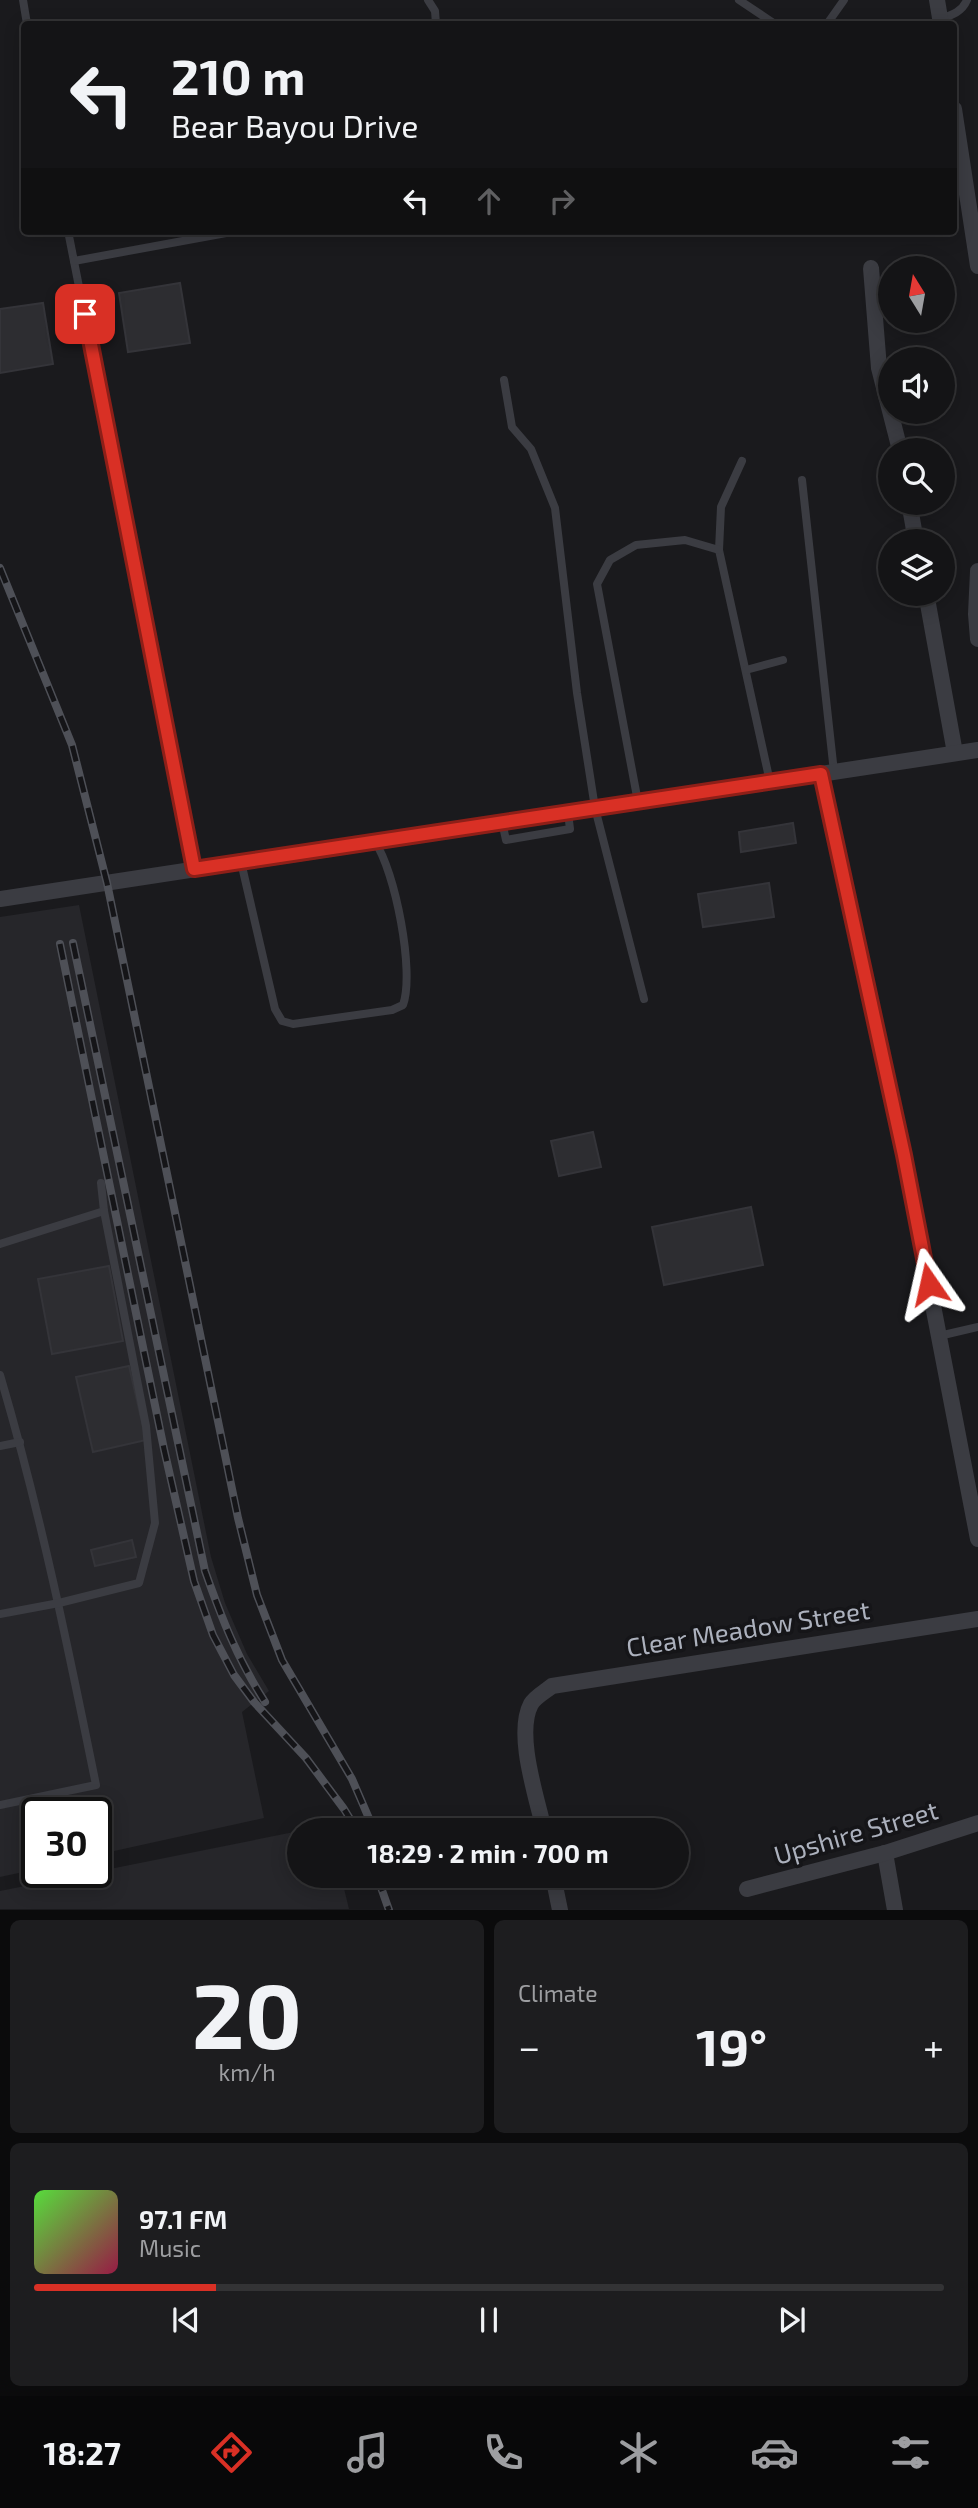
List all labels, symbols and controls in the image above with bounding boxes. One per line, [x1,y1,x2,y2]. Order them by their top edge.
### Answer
text: 210 m [171,46,305,105]
icon: left [56,49,147,140]
text: Bear Bayou Drive [171,106,419,144]
icon: left [397,182,435,220]
icon: ahead [470,182,508,220]
icon: right [543,182,581,220]
north arrow [878,256,956,332]
map controls [878,256,955,606]
pin [55,284,115,344]
icon: arrive [66,295,104,333]
button: sound [878,347,955,424]
button: search [878,438,955,515]
button: layers [878,529,955,606]
position arrow [892,1247,966,1321]
street label: Clear Meadow Street [624,1593,872,1662]
street label: Upshire Street [770,1793,941,1870]
speed limit sign: 30 [21,1797,112,1888]
text: 18:29 · 2 min · 700 m [367,1837,609,1868]
text: 20 [192,1958,302,2067]
text: Climate [518,1979,598,2007]
text: 19° [696,2014,767,2076]
text: − [518,2023,540,2069]
text: + [923,2023,944,2069]
text: km/h [218,2058,276,2086]
text: 97.1 FM [139,2203,227,2234]
text: Music [139,2234,201,2262]
icon: previous [167,2301,205,2339]
icon: pause [470,2301,508,2339]
icon: next [773,2301,811,2339]
icon: directions [207,2428,256,2477]
icon: music [343,2428,392,2477]
icon: phone [479,2428,528,2477]
icon: climate [614,2428,663,2477]
icon: car [750,2428,799,2477]
icon: filters [886,2428,935,2477]
text: 18:27 [43,2433,121,2471]

